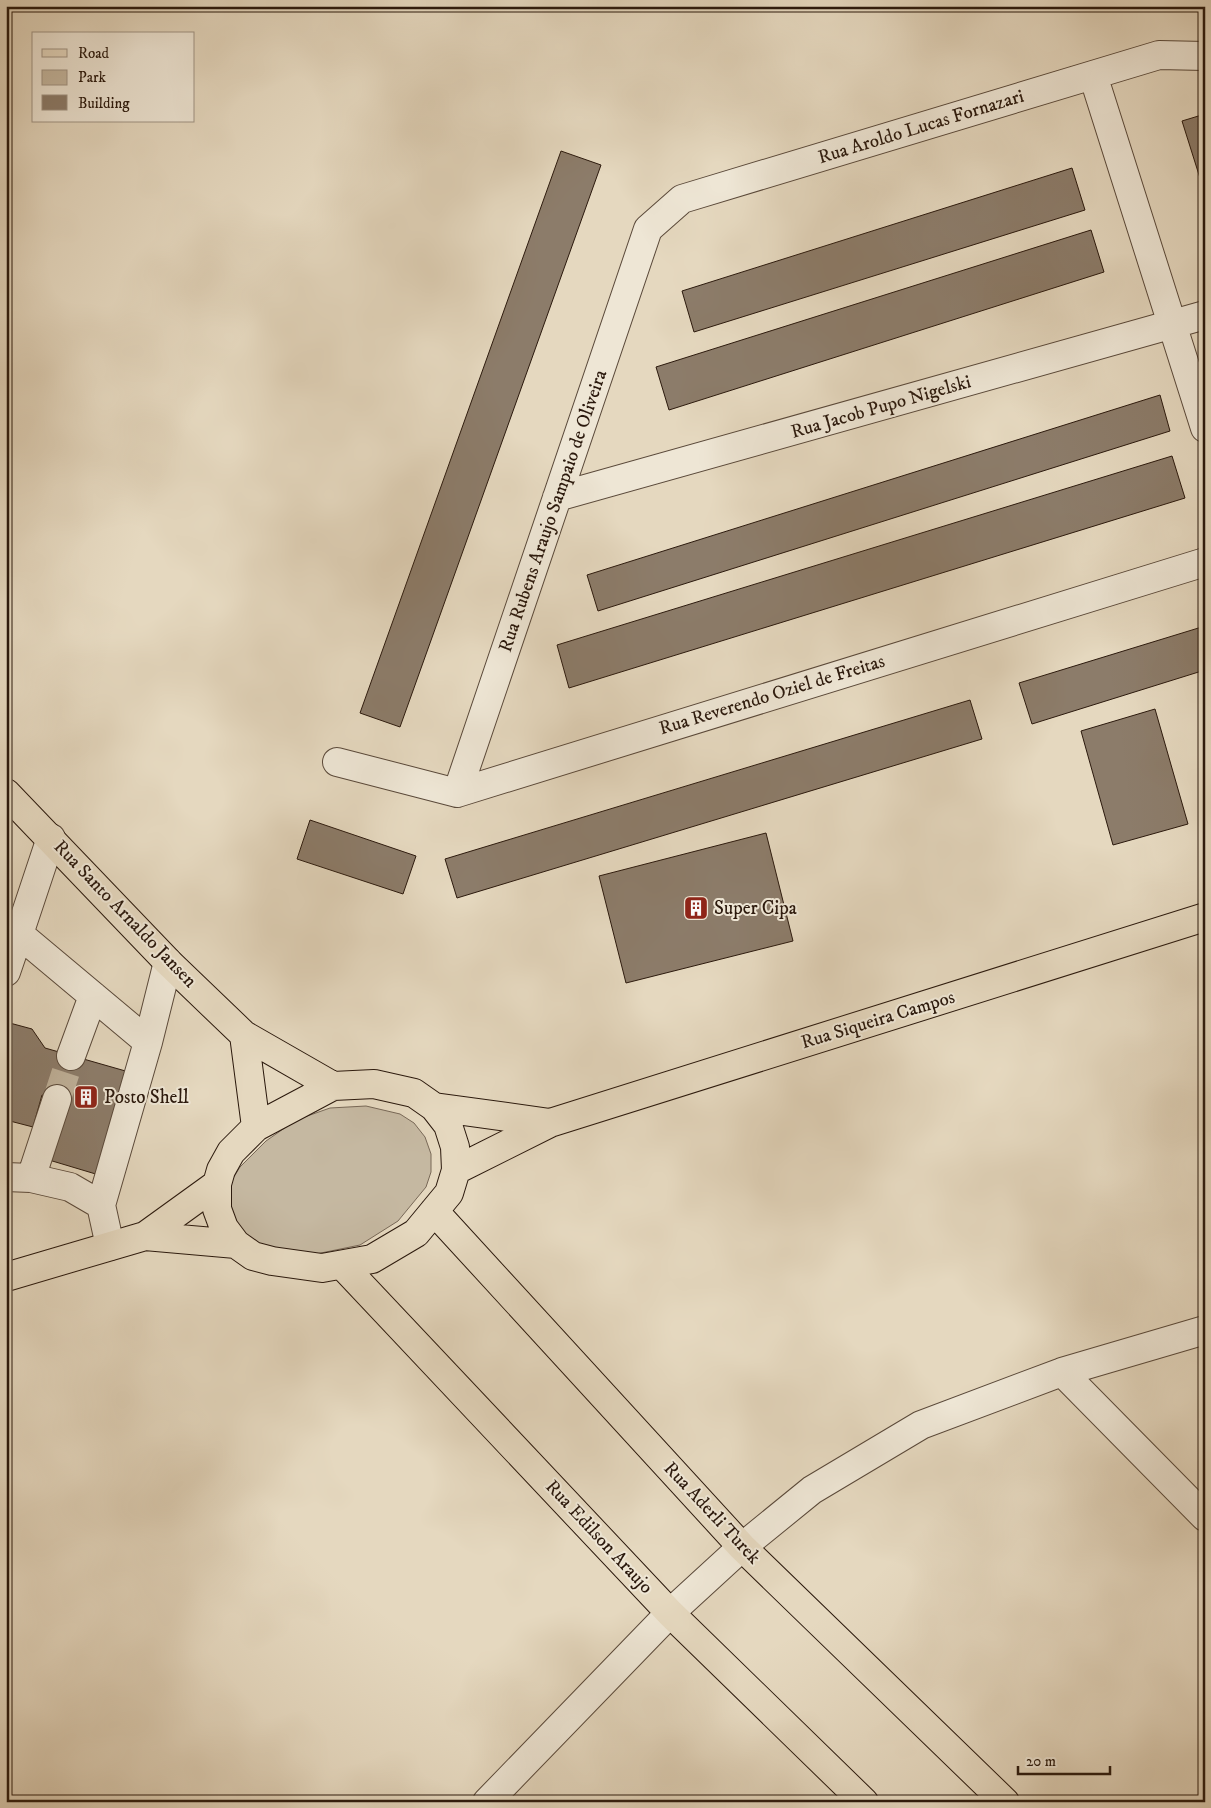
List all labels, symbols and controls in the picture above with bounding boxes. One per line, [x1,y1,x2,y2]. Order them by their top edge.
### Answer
legend [32,32,195,122]
text: Road [78,44,110,63]
text: Park [78,68,107,87]
street label: Rua Aroldo Lucas Fornazari [815,85,1027,169]
text: Building [78,94,130,113]
street label: Rua Rubens Araujo Sampaio de Oliveira [494,367,612,655]
street label: Rua Jacob Pupo Nigelski [788,370,974,444]
street label: Rua Reverendo Oziel de Freitas [656,650,888,740]
street label: Rua Santo Arnaldo Jansen [49,835,201,993]
building icon: Super Cipa [683,895,709,921]
place label: Super Cipa [714,897,797,920]
street label: Rua Siqueira Campos [798,986,958,1055]
building icon: Posto Shell [73,1084,99,1110]
place label: Posto Shell [104,1086,189,1109]
street label: Rua Aderli Turek [659,1457,766,1569]
street label: Rua Edilson Araujo [540,1475,658,1599]
scale bar [1018,1743,1111,1775]
text: 20 m [1026,1752,1056,1771]

